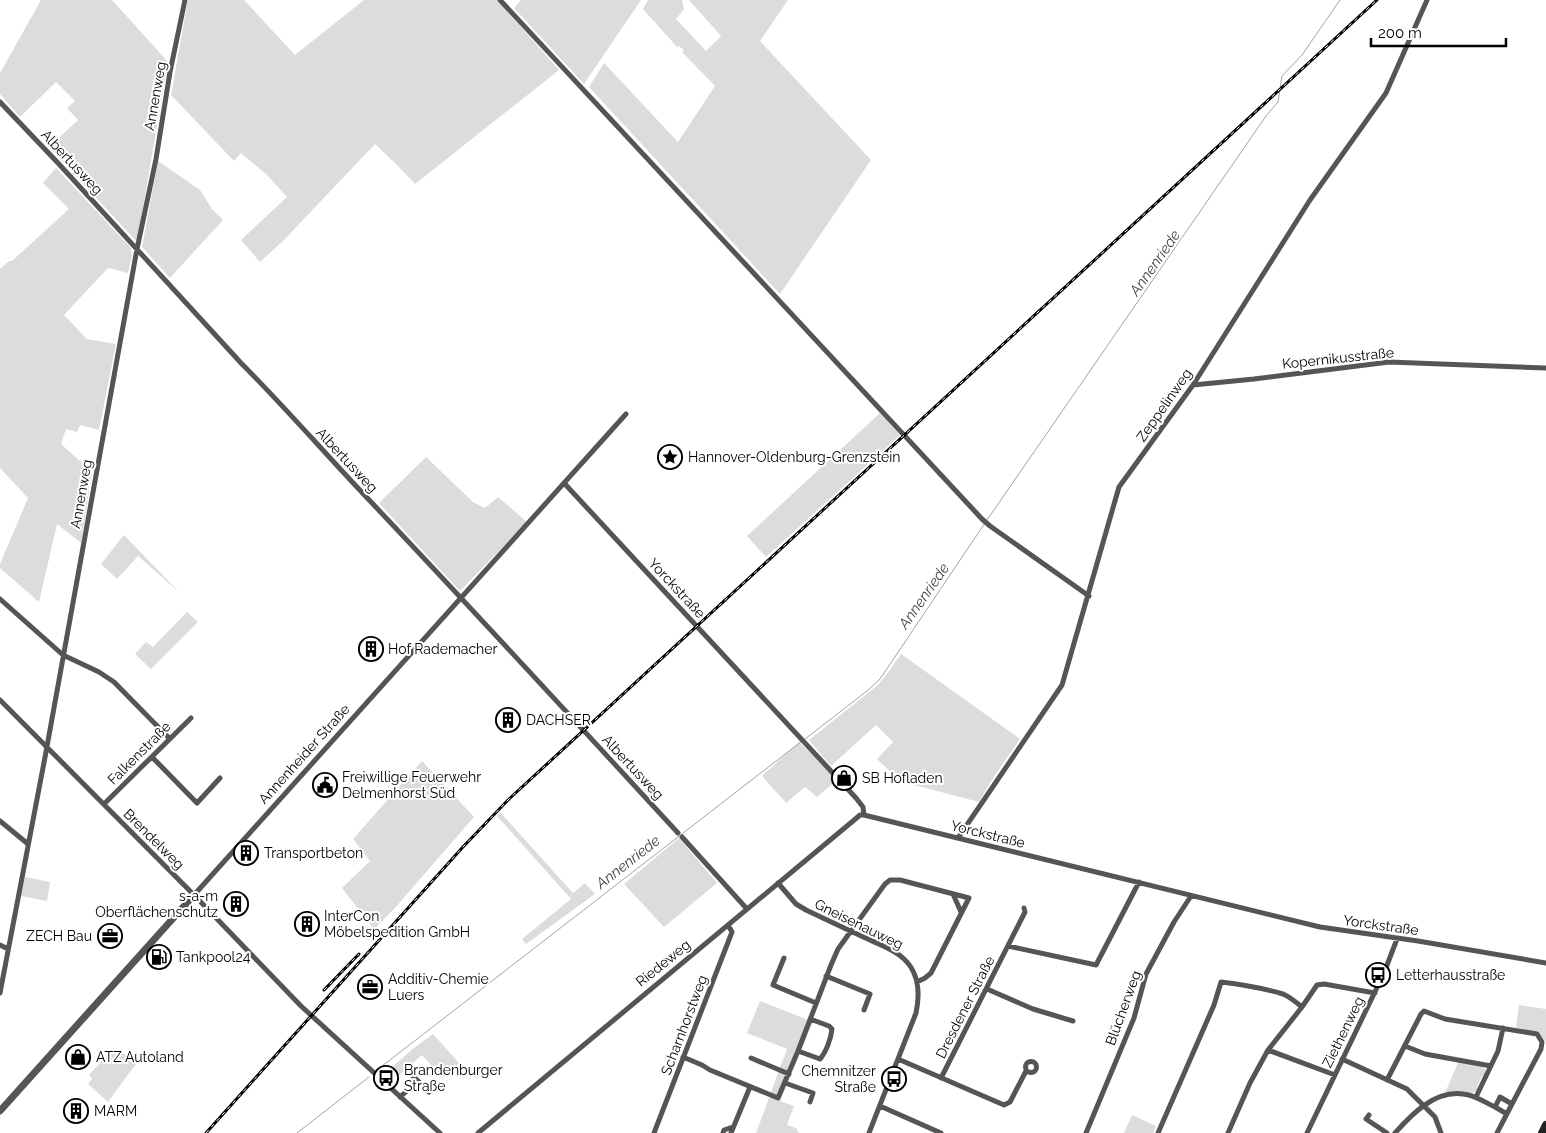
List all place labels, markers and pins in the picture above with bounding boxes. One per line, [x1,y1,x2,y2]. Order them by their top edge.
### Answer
place icon: Hannover-Oldenburg-Grenzstein [657,444,683,470]
place label: Hannover-Oldenburg-Grenzstein [688,449,900,465]
building icon: Hof Rademacher [358,636,384,662]
place label: Hof Rademacher [388,641,497,657]
building icon: DACHSER [495,707,521,733]
place label: DACHSER [526,712,591,728]
shop icon: SB Hofladen [831,765,857,791]
place label: Freiwillige Feuerwehr Delmenhorst Süd [342,769,481,801]
place label: SB Hofladen [862,770,943,786]
public building icon: Freiwillige Feuerwehr Delmenhorst Süd [312,772,338,798]
building icon: Transportbeton [233,840,259,866]
place label: Transportbeton [264,845,363,861]
place label: s-a-m Oberflächenschutz [95,888,218,920]
building icon: s-a-m Oberflächenschutz [223,891,249,917]
place label: InterCon Möbelspedition GmbH [324,908,470,940]
building icon: InterCon Möbelspedition GmbH [294,911,320,937]
office icon: ZECH Bau [97,923,123,949]
place label: ZECH Bau [26,928,92,944]
fuel station icon: Tankpool24 [146,944,172,970]
place label: Tankpool24 [176,949,251,965]
bus stop icon: Letterhausstraße [1365,962,1391,988]
place label: Letterhausstraße [1396,967,1505,983]
place label: Additiv-Chemie Luers [388,971,489,1003]
office icon: Additiv-Chemie Luers [357,974,383,1000]
shop icon: ATZ Autoland [65,1044,91,1070]
place label: ATZ Autoland [96,1049,184,1065]
place label: Brandenburger Straße [404,1062,503,1094]
place label: Chemnitzer Straße [801,1063,876,1095]
bus stop icon: Brandenburger Straße [373,1065,399,1091]
bus stop icon: Chemnitzer Straße [881,1066,907,1092]
building icon: MARM [63,1098,89,1124]
place label: MARM [94,1103,137,1119]

